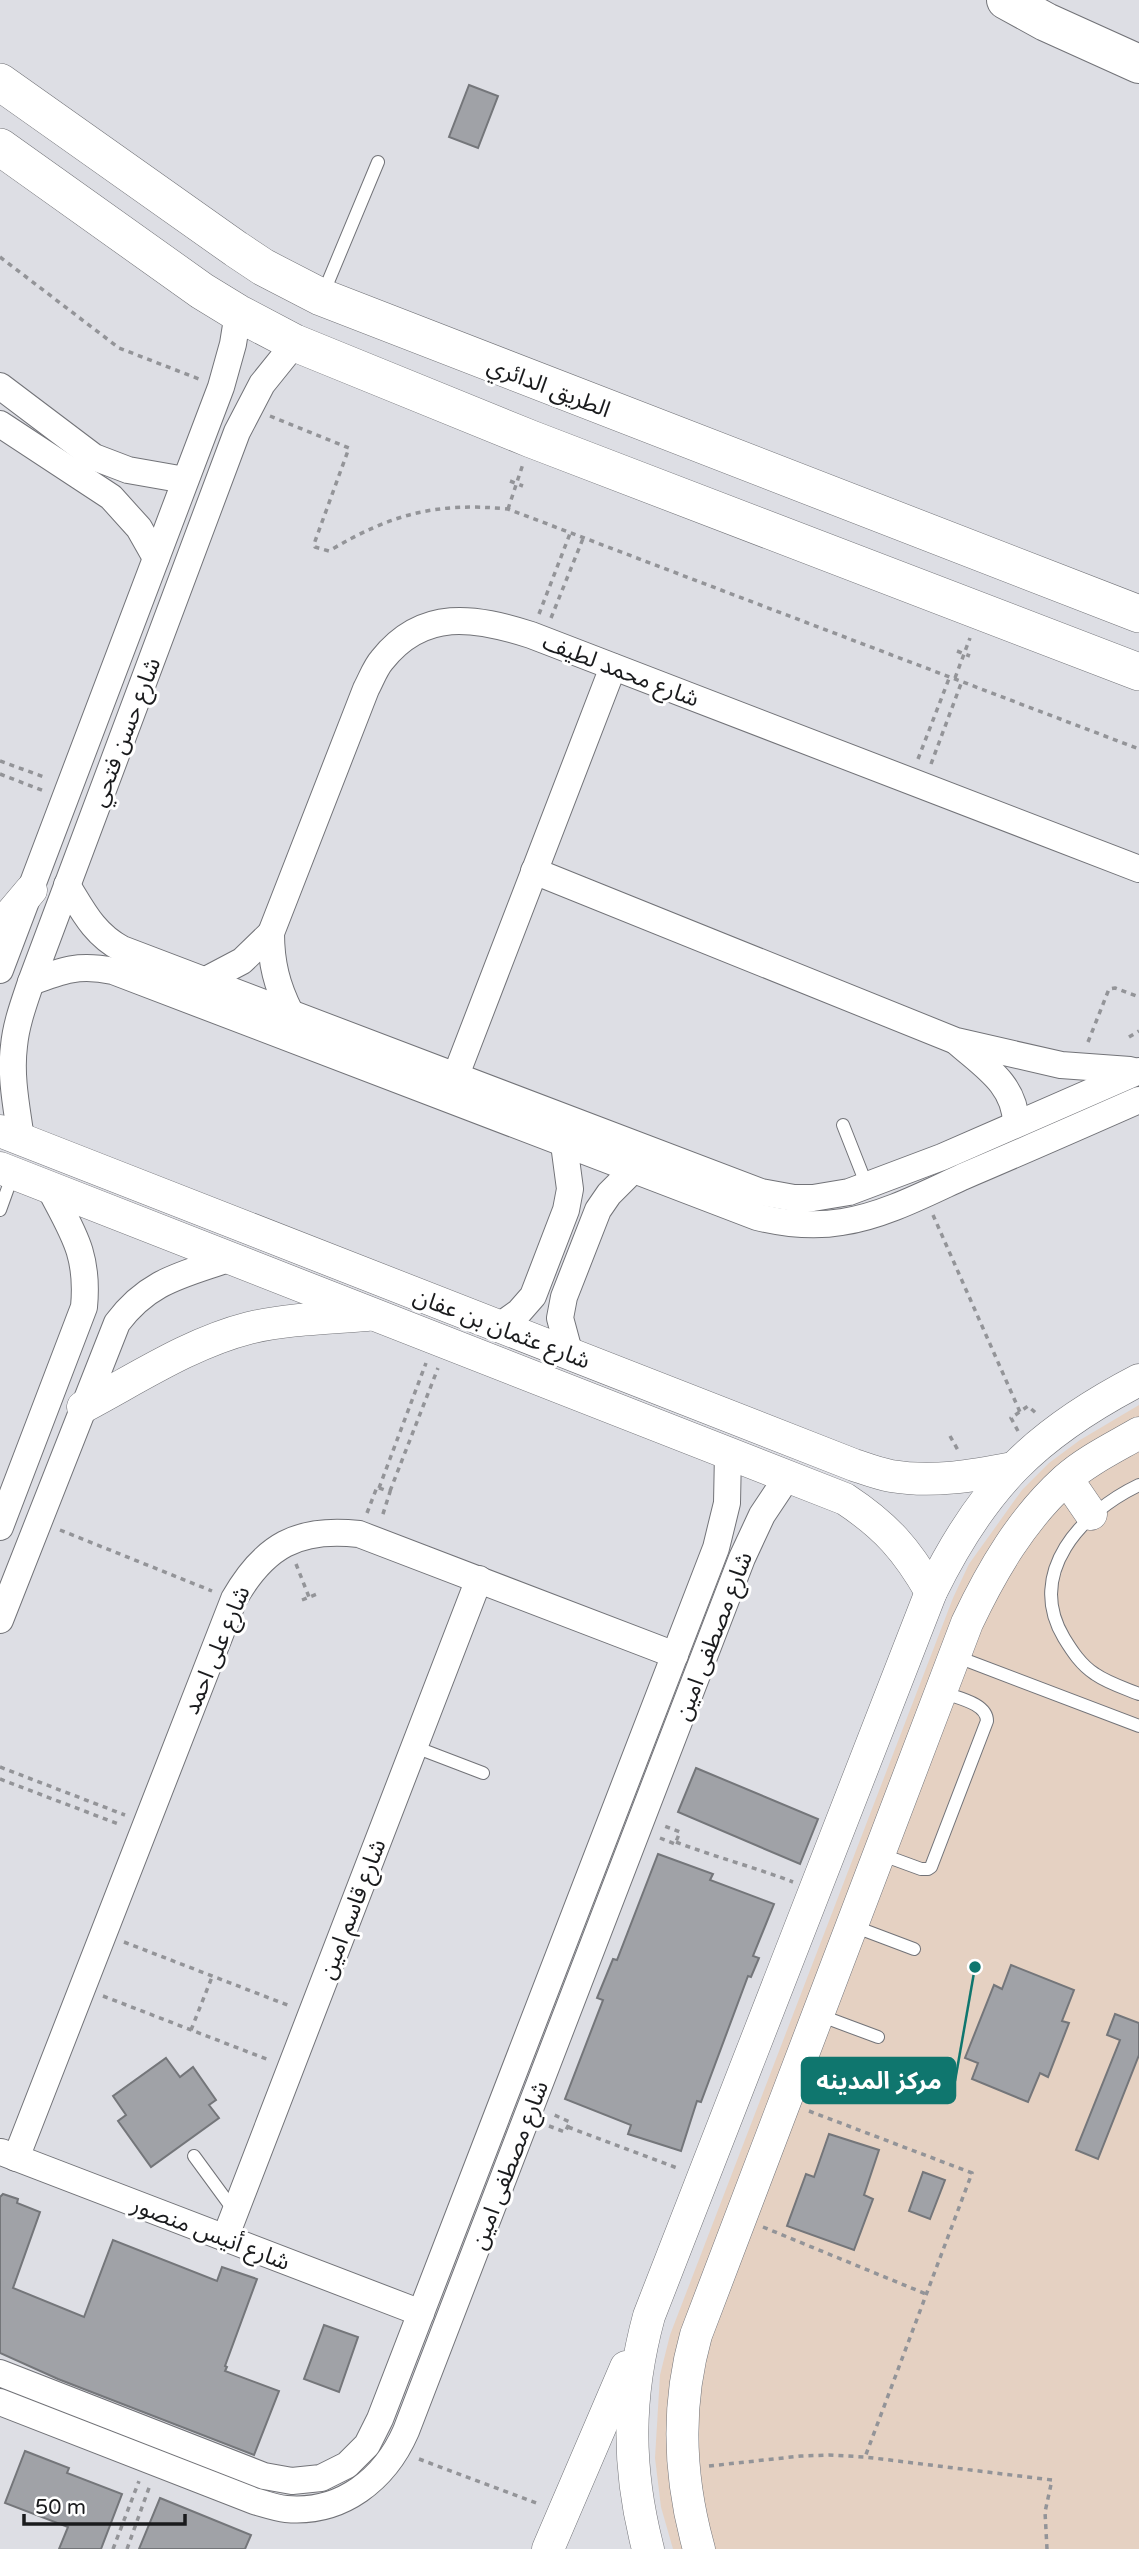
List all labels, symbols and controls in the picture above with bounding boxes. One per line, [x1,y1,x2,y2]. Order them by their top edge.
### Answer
street label: الطريق الدائري [482,352,614,426]
street label: شارع محمد لطيف [538,628,703,715]
street label: شارع حسن فتحي [85,654,169,812]
street label: شارع عثمان بن عفان [409,1282,594,1377]
street label: شارع مصطفى امين [669,1548,761,1725]
street label: شارع على احمد [177,1582,258,1720]
street label: شارع قاسم امين [313,1835,394,1984]
callout: مركز المدينه [802,2058,955,2103]
text: مركز المدينه [816,2067,942,2096]
street label: شارع مصطفى امين [465,2077,557,2254]
street label: شارع أنيس منصور [126,2190,294,2279]
scale bar [24,2482,186,2526]
text: 50 m [35,2495,86,2520]

